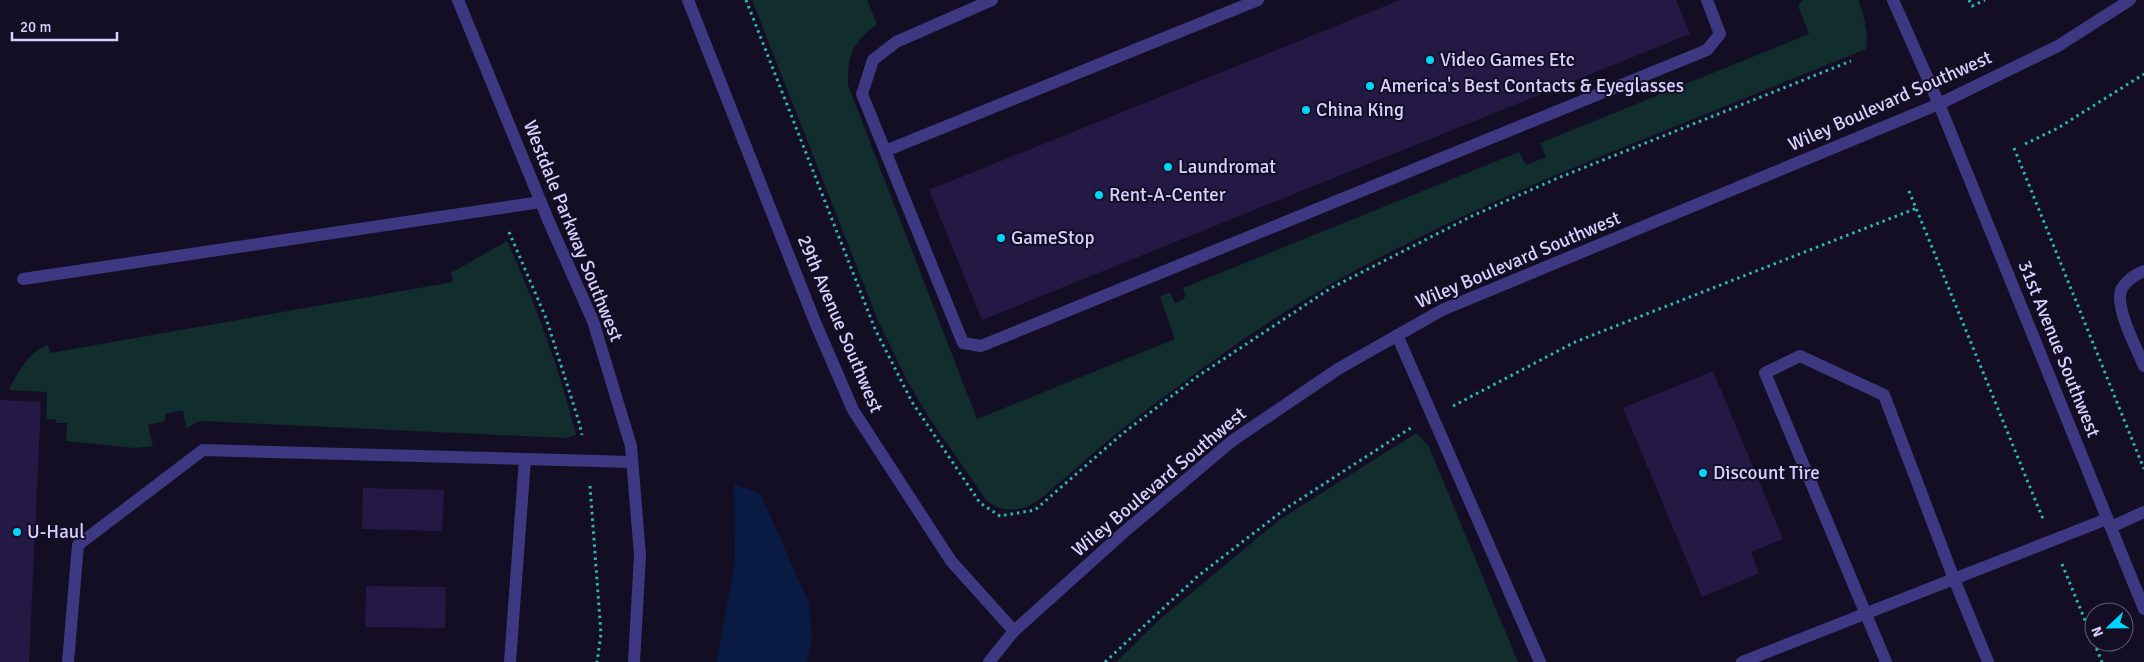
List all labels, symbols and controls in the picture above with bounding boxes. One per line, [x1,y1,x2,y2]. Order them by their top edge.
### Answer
scale bar [12,10,118,42]
text: 20 m [20,18,51,36]
street label: Wiley Boulevard Southwest [1785,45,1996,157]
place label: Video Games Etc [1440,48,1575,72]
marker: Video Games Etc [1424,54,1436,66]
place label: America's Best Contacts & Eyeglasses [1380,74,1684,98]
marker: America's Best Contacts & Eyeglasses [1364,80,1376,92]
place label: China King [1316,98,1404,122]
marker: China King [1300,104,1312,116]
street label: Westdale Parkway Southwest [518,117,629,345]
place label: Laundromat [1178,155,1276,179]
marker: Laundromat [1162,161,1174,173]
place label: Rent-A-Center [1109,183,1226,207]
marker: Rent-A-Center [1093,189,1105,201]
street label: Wiley Boulevard Southwest [1412,206,1624,314]
place label: GameStop [1011,226,1094,250]
street label: 29th Avenue Southwest [792,231,888,417]
marker: GameStop [995,232,1007,244]
street label: 31st Avenue Southwest [2013,257,2106,441]
street label: Wiley Boulevard Southwest [1067,402,1251,562]
place label: Discount Tire [1713,461,1820,485]
marker: Discount Tire [1697,467,1709,479]
place label: U-Haul [27,520,85,544]
marker: U-Haul [11,526,23,538]
north arrow [2084,602,2134,652]
text: N [2088,624,2107,639]

